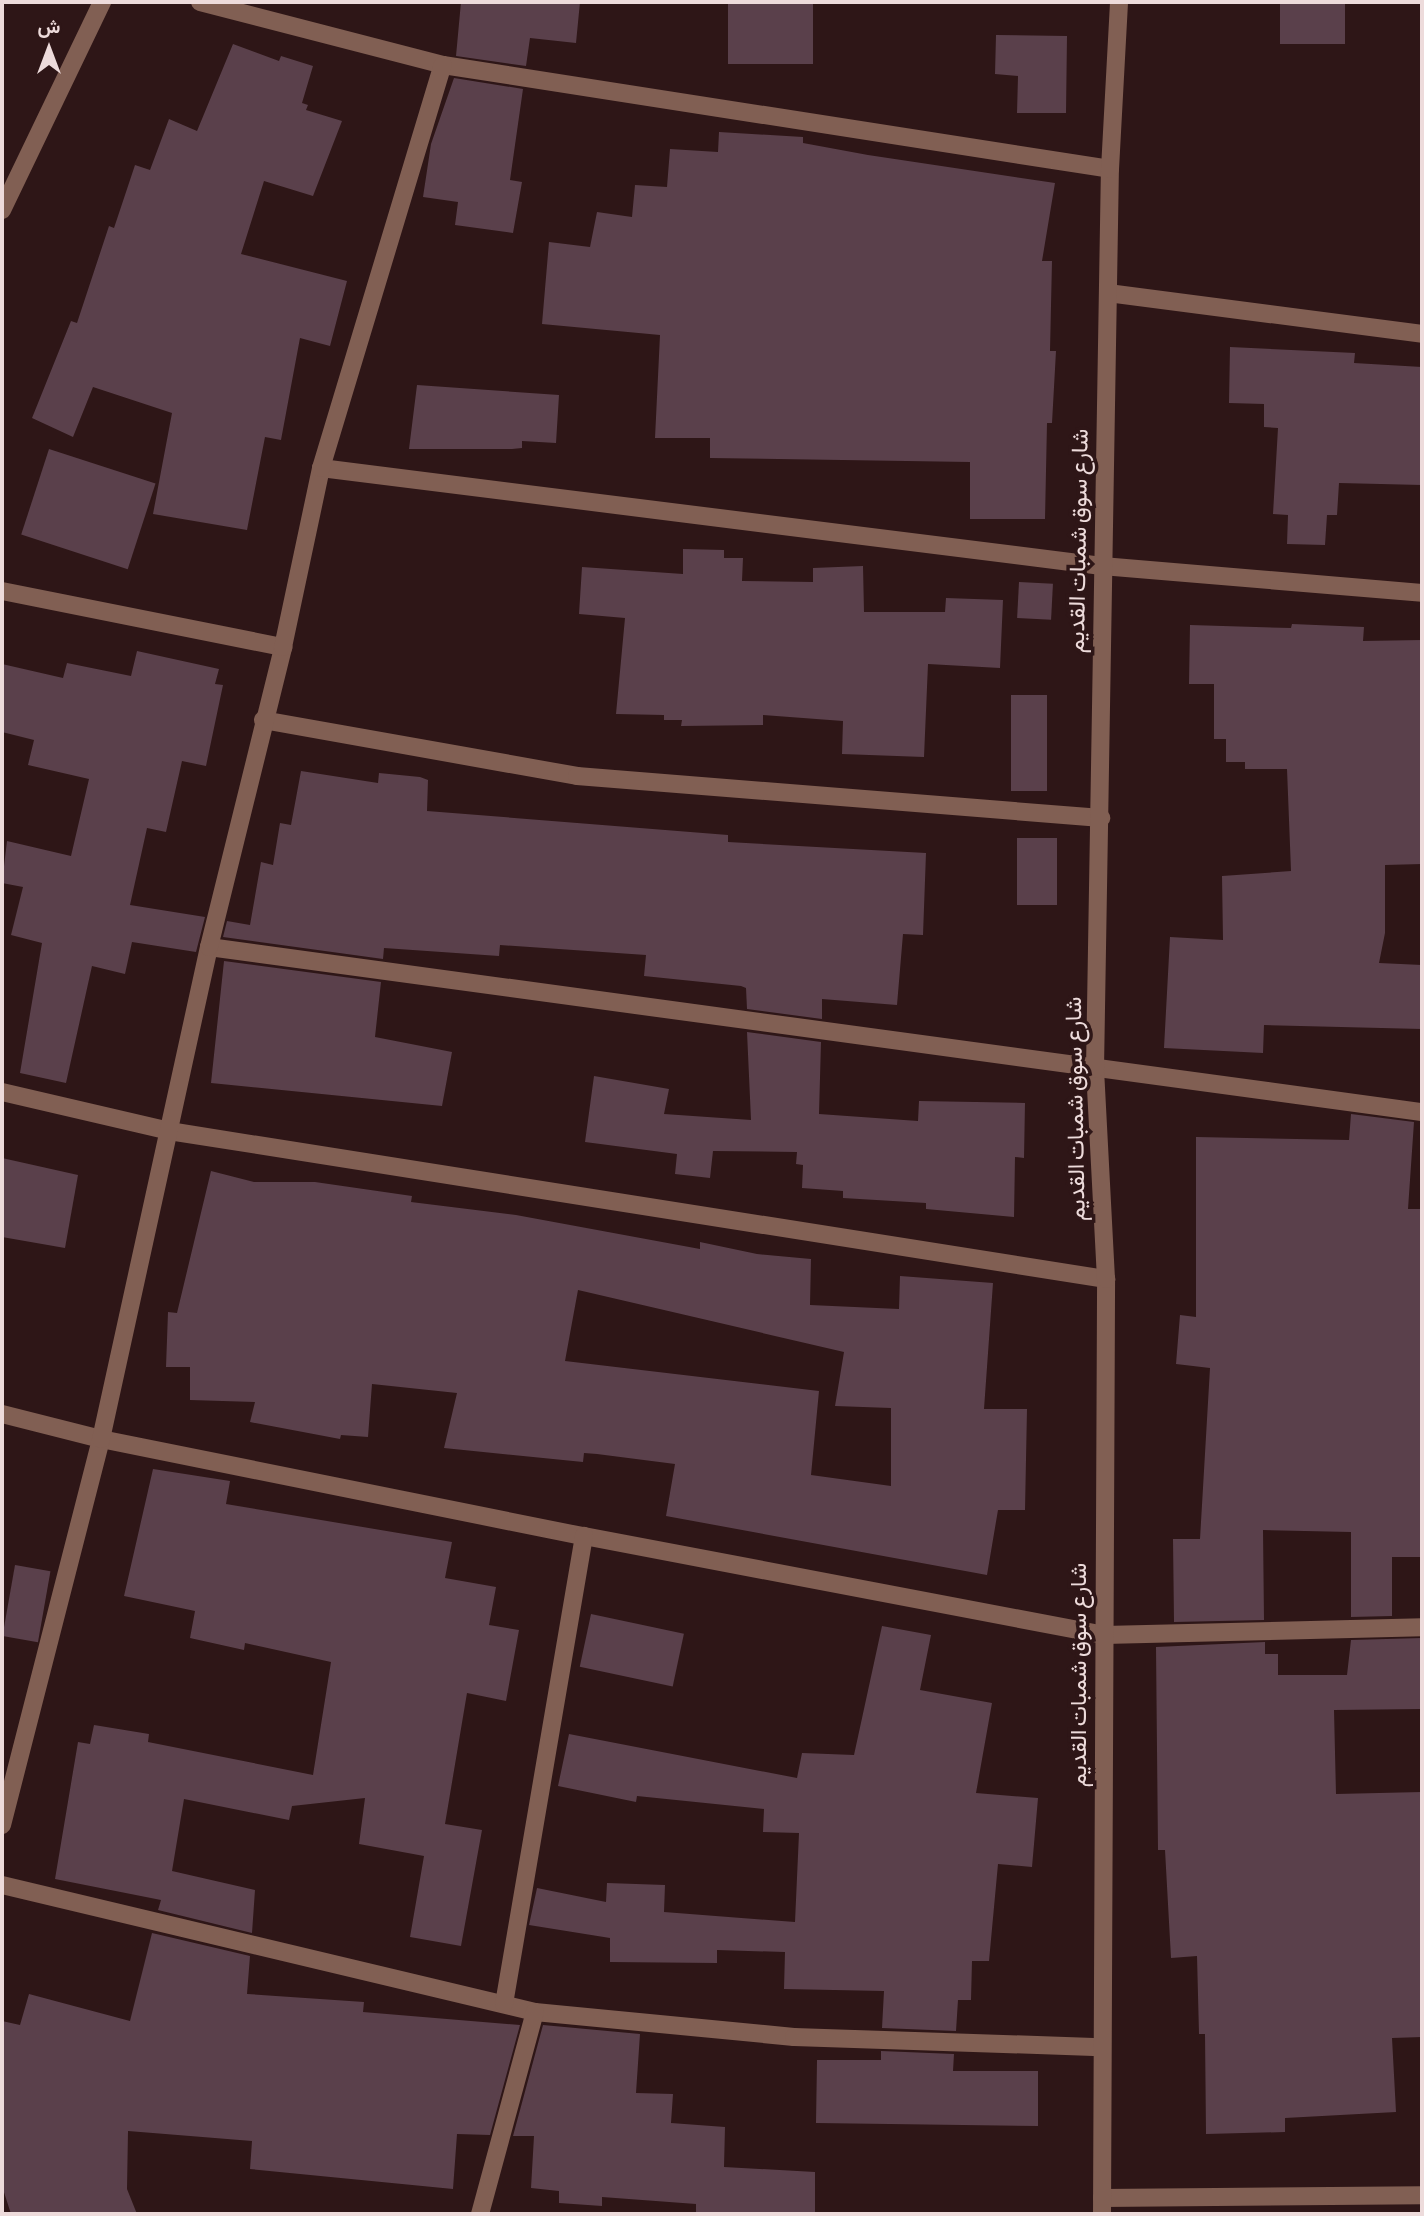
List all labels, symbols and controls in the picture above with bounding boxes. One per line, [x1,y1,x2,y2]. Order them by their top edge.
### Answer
north arrow [14,14,84,84]
text: ش [38,16,60,39]
street label: شارع سوق شمبات القديم [1063,429,1095,653]
street label: شارع سوق شمبات القديم [1060,997,1092,1221]
street label: شارع سوق شمبات القديم [1065,1563,1093,1787]

